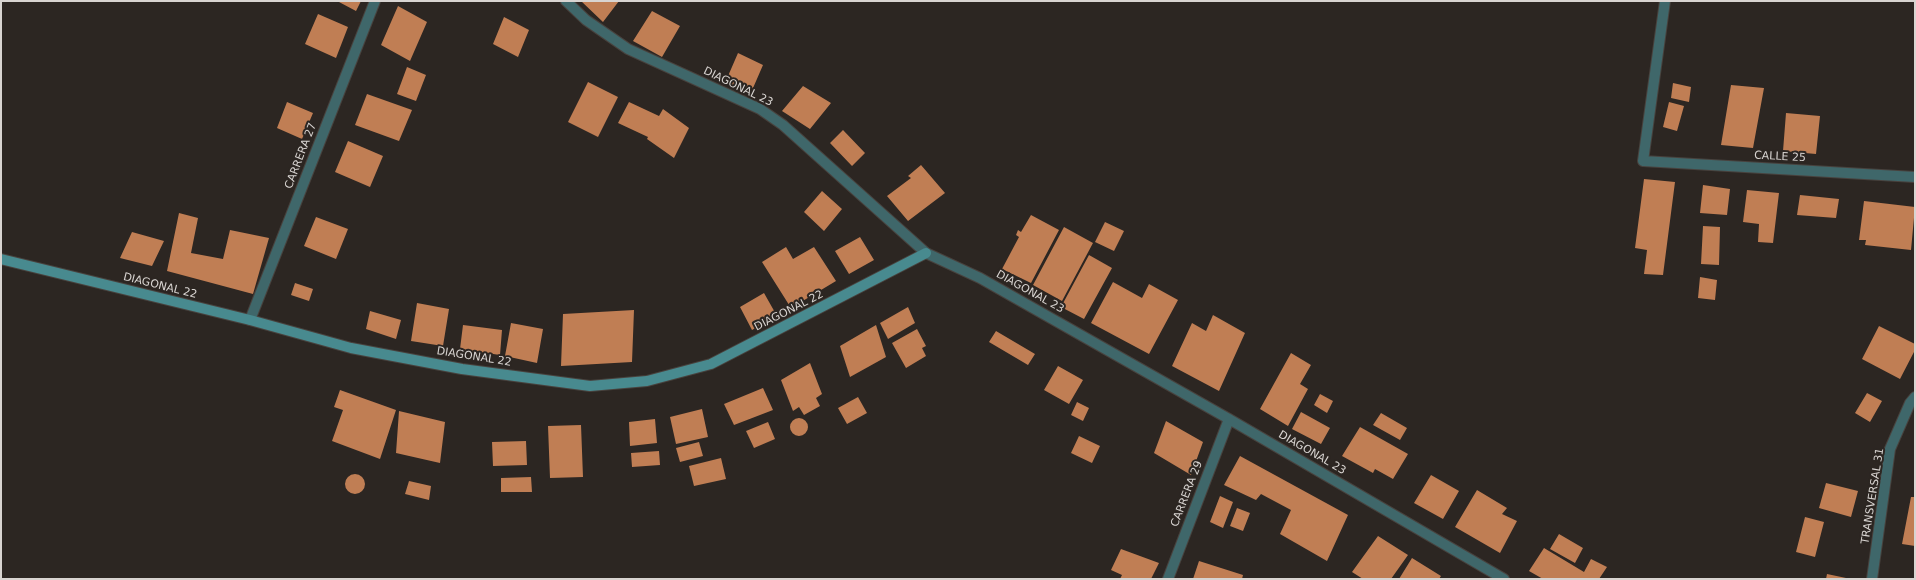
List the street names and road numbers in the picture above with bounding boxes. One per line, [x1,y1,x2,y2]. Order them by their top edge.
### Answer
street label: DIAGONAL 23 [701,64,775,110]
street label: CARRERA 27 [282,121,320,191]
street label: CALLE 25 [1754,149,1806,165]
street label: DIAGONAL 23 [994,268,1066,316]
street label: DIAGONAL 22 [122,270,198,302]
street label: DIAGONAL 22 [752,288,826,334]
street label: DIAGONAL 22 [436,345,512,369]
street label: DIAGONAL 23 [1276,428,1348,478]
street label: TRANSVERSAL 31 [1859,447,1887,545]
street label: CARRERA 29 [1168,459,1206,529]

